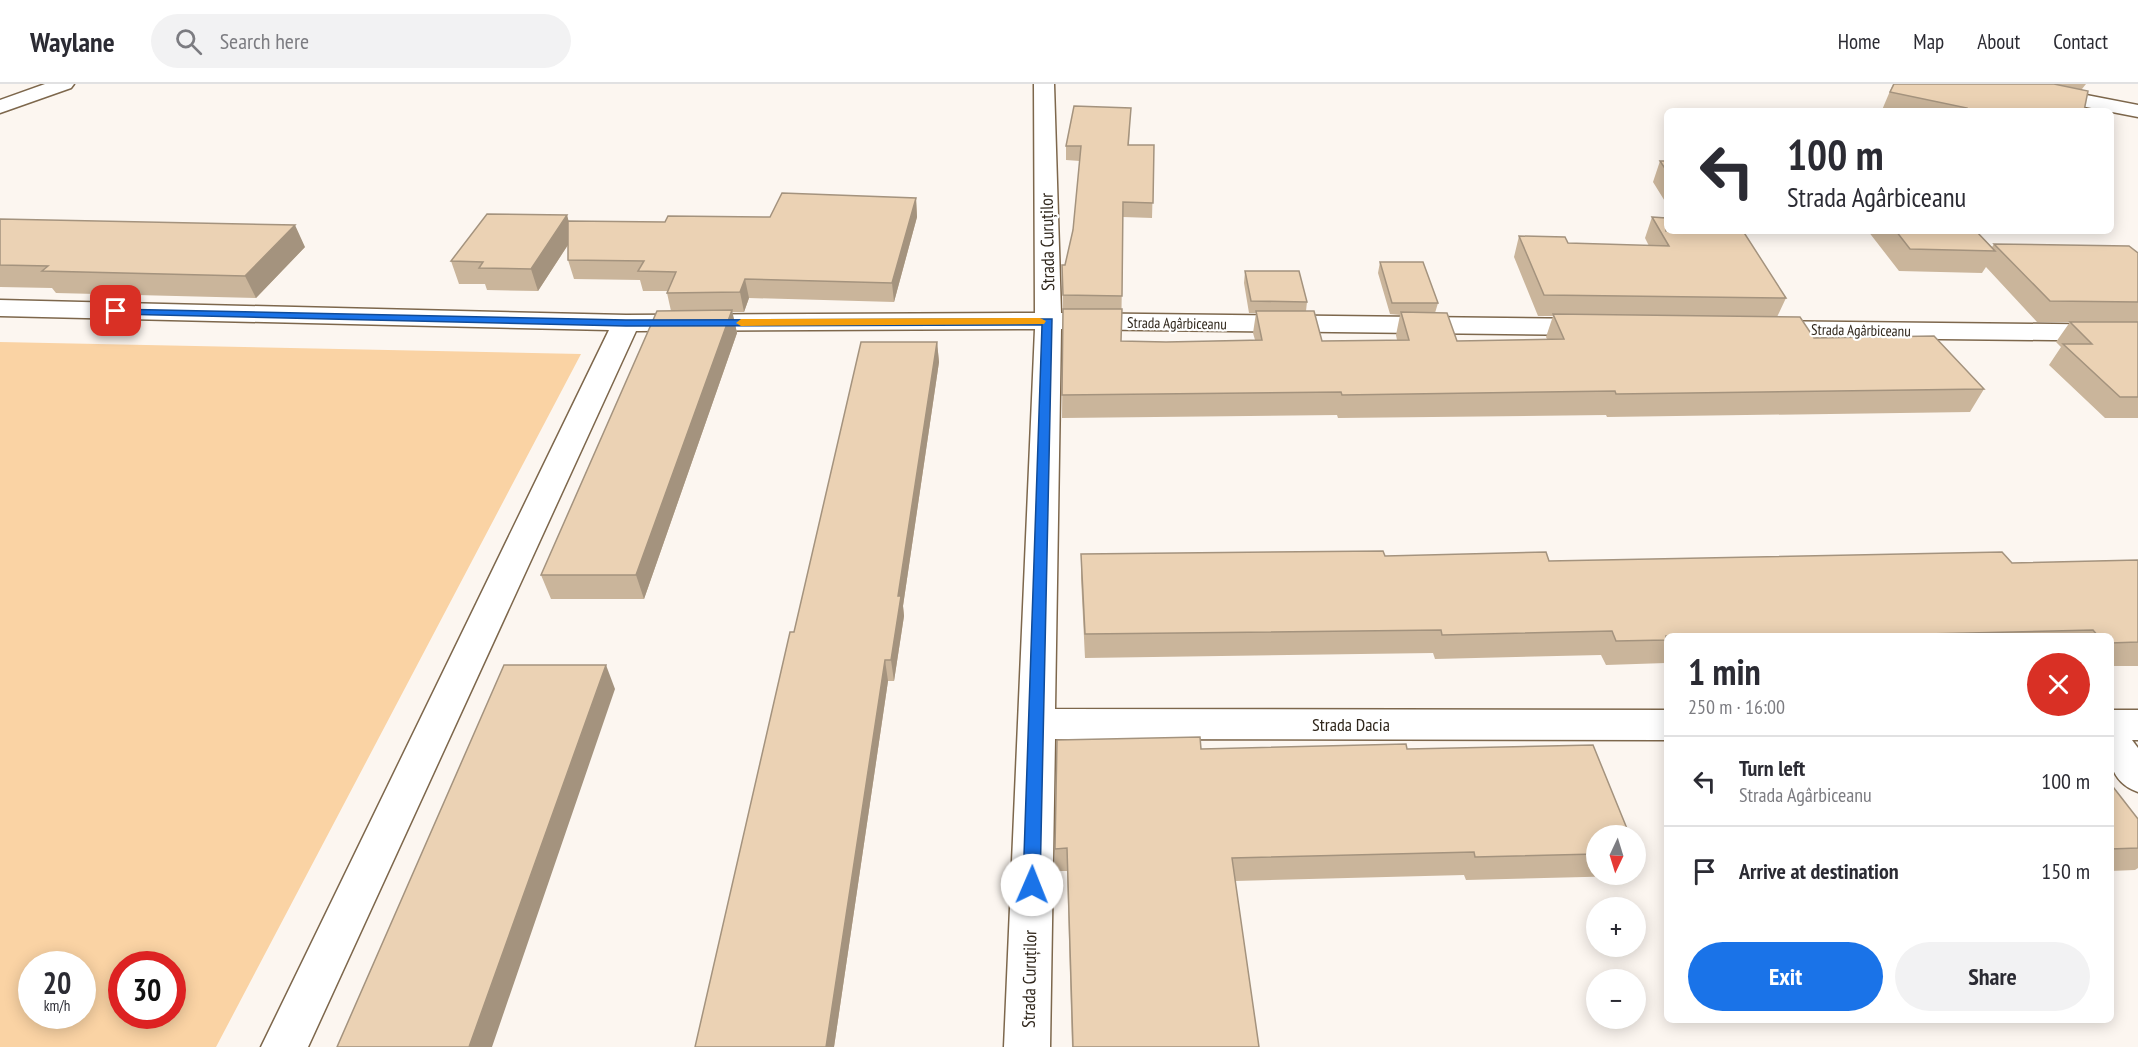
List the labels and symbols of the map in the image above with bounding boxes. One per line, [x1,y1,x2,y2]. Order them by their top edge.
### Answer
street label: Strada Curuților [1035,193,1059,291]
pin [90,285,141,336]
street label: Strada Agârbiceanu [1127,313,1227,333]
street label: Strada Agârbiceanu [1811,320,1911,340]
street label: Strada Dacia [1312,713,1390,736]
north arrow [1586,825,1646,885]
position arrow [1000,853,1064,917]
street label: Strada Curuților [1017,930,1041,1028]
speed limit sign: 30 [108,951,186,1029]

